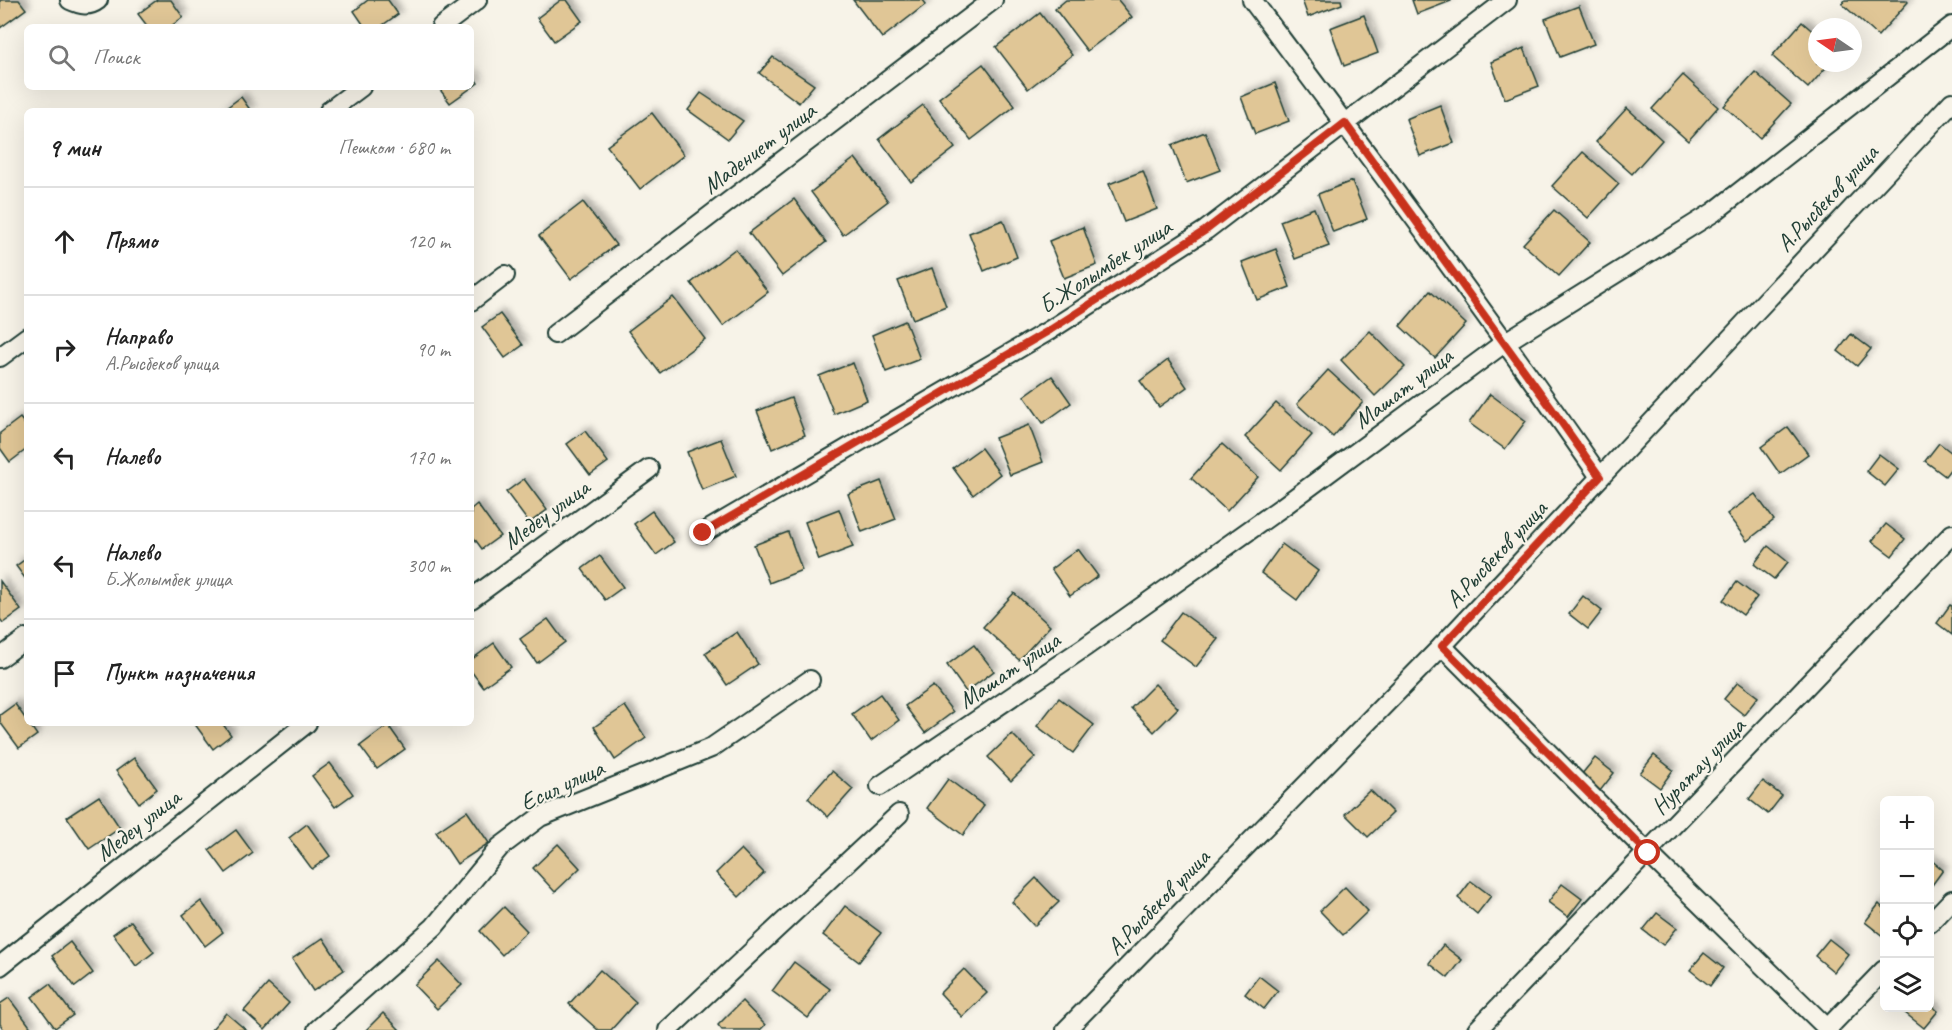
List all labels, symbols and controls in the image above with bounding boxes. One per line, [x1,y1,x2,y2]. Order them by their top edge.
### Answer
north arrow [1808,18,1862,72]
search box [24,24,474,90]
icon: search [45,41,78,74]
text: Поиск [93,43,139,71]
street label: Мадениет улица [696,95,823,200]
text: 9 мин [48,131,101,164]
text: Пешком · 680 m [338,135,450,160]
street label: А.Рысбеков улица [1770,137,1885,258]
street label: Б.Жолымбек улица [1033,211,1178,320]
icon: ahead [48,225,81,258]
text: Прямо [105,227,157,255]
text: 120 m [407,229,450,254]
text: Направо [105,323,172,351]
icon: right [48,333,81,366]
text: 90 m [416,337,450,362]
street label: Машат улица [1347,340,1460,435]
text: А.Рысбеков улица [105,351,218,376]
icon: left [48,441,81,474]
text: Налево [105,443,161,471]
text: 170 m [407,445,450,470]
street label: Медеу улица [497,471,597,556]
street label: А.Рысбеков улица [1439,493,1554,614]
route end [689,519,715,545]
text: Налево [105,539,161,567]
icon: left [48,549,81,582]
text: 300 m [407,553,450,578]
text: Б.Жолымбек улица [105,567,232,592]
street label: Машат улица [952,624,1067,715]
icon: arrive [48,657,81,690]
text: Пункт назначения [105,659,254,687]
street label: Нуратау улица [1644,710,1753,821]
street label: Есил улица [515,752,610,817]
street label: Медеу улица [89,781,188,868]
map controls [1880,796,1934,1012]
button: + [1880,796,1934,850]
route start [1634,839,1660,865]
street label: А.Рысбеков улица [1100,842,1217,961]
button: − [1880,850,1934,904]
button: locate [1880,904,1934,958]
button: layers [1880,958,1934,1012]

